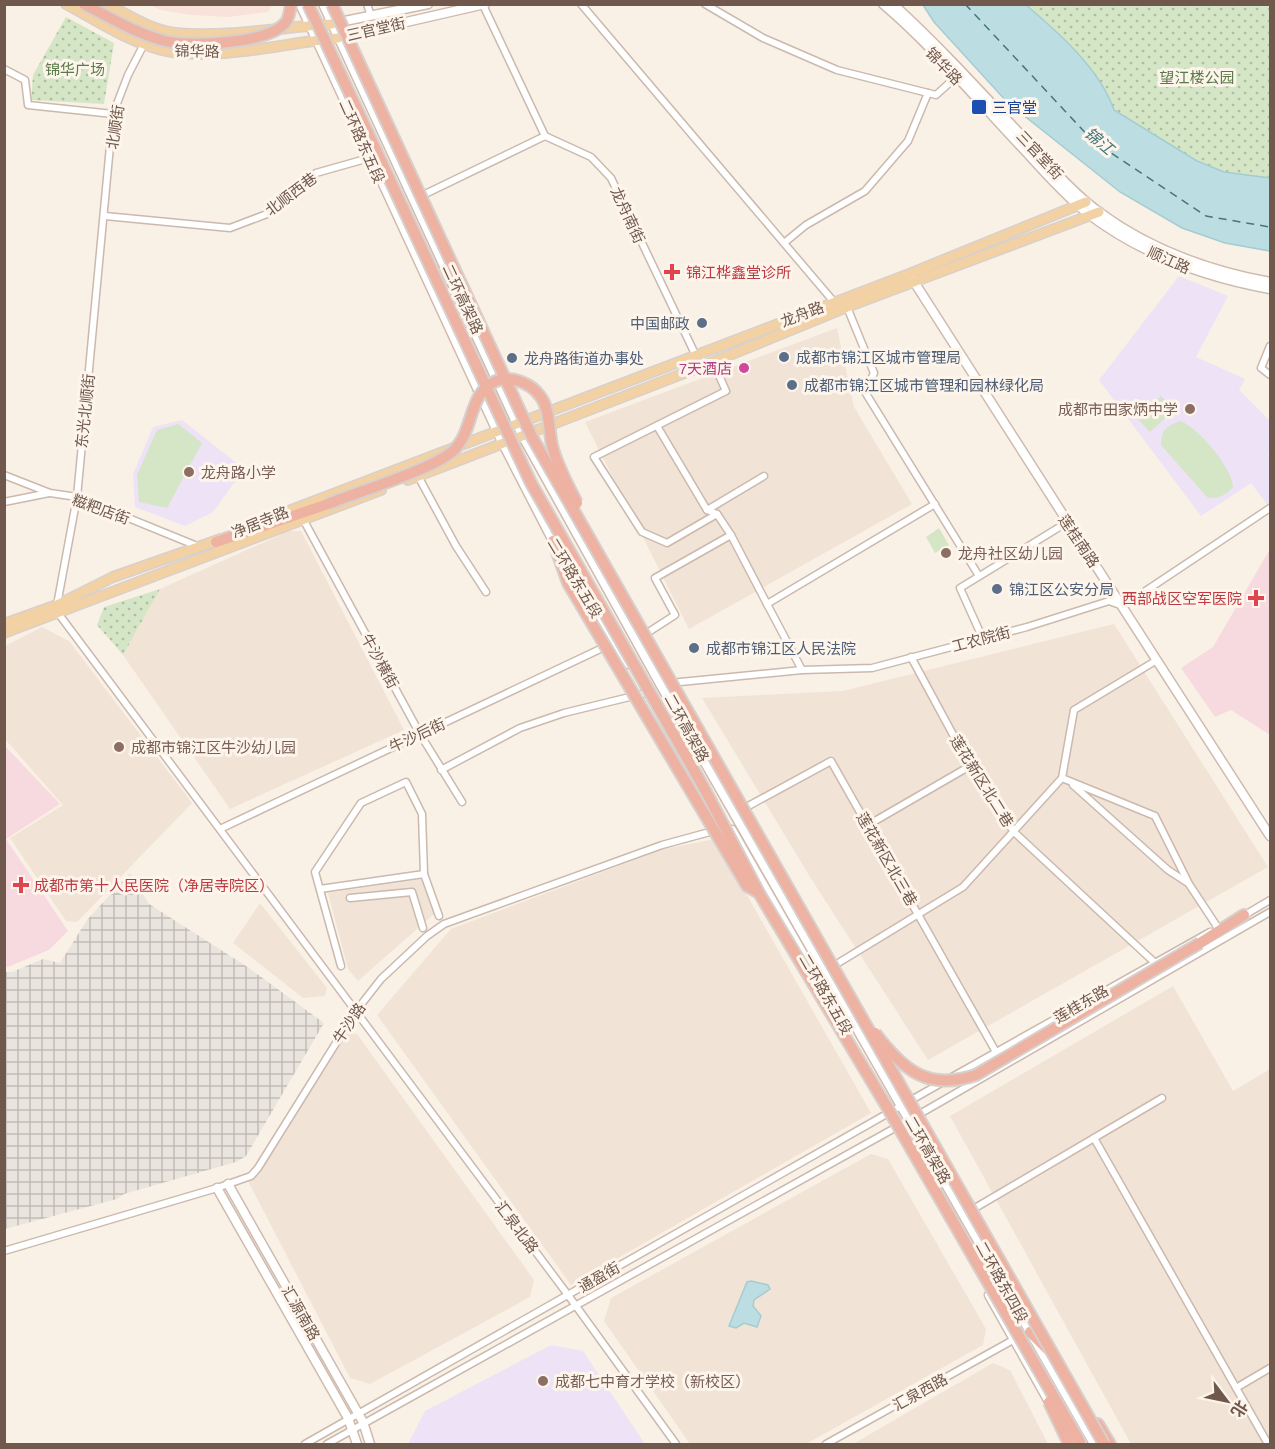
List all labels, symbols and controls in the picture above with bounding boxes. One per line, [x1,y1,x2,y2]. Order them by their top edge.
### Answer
street label: 三官堂街 [345,14,407,44]
street label: 锦华路 [174,42,220,60]
street label: 锦华路 [922,44,966,88]
park label: 锦华广场 [45,61,105,78]
park label: 望江楼公园 [1159,69,1235,86]
street label: 二环路东五段 [336,96,388,186]
marker: 三官堂 [970,98,988,116]
place label: 三官堂 [992,99,1037,116]
street label: 北顺街 [103,103,127,151]
water label: 锦江 [1081,124,1118,159]
street label: 三官堂街 [1013,127,1067,183]
street label: 北顺西巷 [262,169,320,219]
street label: 龙舟南街 [608,184,648,246]
street label: 顺江路 [1145,243,1193,277]
street label: 二环高架路 [439,261,487,337]
marker: 锦江桦鑫堂诊所 [663,263,681,281]
place label: 锦江桦鑫堂诊所 [686,264,791,281]
street label: 龙舟路 [778,298,826,330]
place label: 中国邮政 [630,315,690,332]
marker: 中国邮政 [695,316,709,330]
place label: 成都市锦江区城市管理局 [796,349,961,366]
place label: 龙舟路街道办事处 [524,350,644,367]
marker: 成都市锦江区城市管理局 [777,350,791,364]
marker: 龙舟路街道办事处 [505,351,519,365]
place label: 7天酒店 [679,360,732,377]
marker: 7天酒店 [737,361,751,375]
street label: 东光北顺街 [73,373,97,449]
place label: 成都市锦江区城市管理和园林绿化局 [804,377,1044,394]
marker: 成都市锦江区城市管理和园林绿化局 [785,378,799,392]
place label: 成都市田家炳中学 [1058,401,1178,418]
marker: 成都市田家炳中学 [1183,402,1197,416]
place label: 龙舟路小学 [201,464,276,481]
marker: 龙舟路小学 [182,465,196,479]
street label: 糍粑店街 [70,491,132,527]
street label: 净居寺路 [229,503,291,541]
street label: 莲桂南路 [1055,511,1103,571]
street label: 二环路东五段 [545,535,605,621]
place label: 龙舟社区幼儿园 [958,545,1063,562]
marker: 龙舟社区幼儿园 [939,546,953,560]
place label: 锦江区公安分局 [1009,581,1114,598]
marker: 锦江区公安分局 [990,582,1004,596]
marker: 西部战区空军医院 [1247,589,1265,607]
place label: 西部战区空军医院 [1122,590,1242,607]
street label: 工农院街 [950,623,1012,655]
street label: 牛沙横街 [358,631,402,691]
place label: 成都市锦江区人民法院 [706,640,856,657]
marker: 成都市锦江区人民法院 [687,641,701,655]
street label: 二环高架路 [661,691,713,765]
street label: 牛沙后街 [386,715,448,755]
street label: 莲花新区北二巷 [947,732,1017,830]
place label: 成都市锦江区牛沙幼儿园 [131,739,296,756]
marker: 成都市锦江区牛沙幼儿园 [112,740,126,754]
street label: 莲花新区北三巷 [853,809,921,909]
marker: 成都市第十人民医院（净居寺院区） [12,876,30,894]
place label: 成都市第十人民医院（净居寺院区） [34,877,274,894]
street label: 二环路东五段 [796,951,856,1037]
street label: 莲桂东路 [1051,982,1111,1026]
street label: 牛沙路 [329,1000,369,1046]
street label: 二环高架路 [902,1113,954,1187]
street label: 汇泉北路 [492,1198,542,1256]
street label: 二环路东四段 [973,1239,1031,1325]
street label: 通盈街 [575,1258,623,1296]
street label: 汇源南路 [279,1283,323,1343]
street label: 汇泉西路 [890,1370,950,1414]
north arrow [1197,1371,1257,1431]
place label: 成都七中育才学校（新校区） [555,1373,750,1390]
marker: 成都七中育才学校（新校区） [536,1374,550,1388]
text: 北 [1228,1397,1251,1420]

